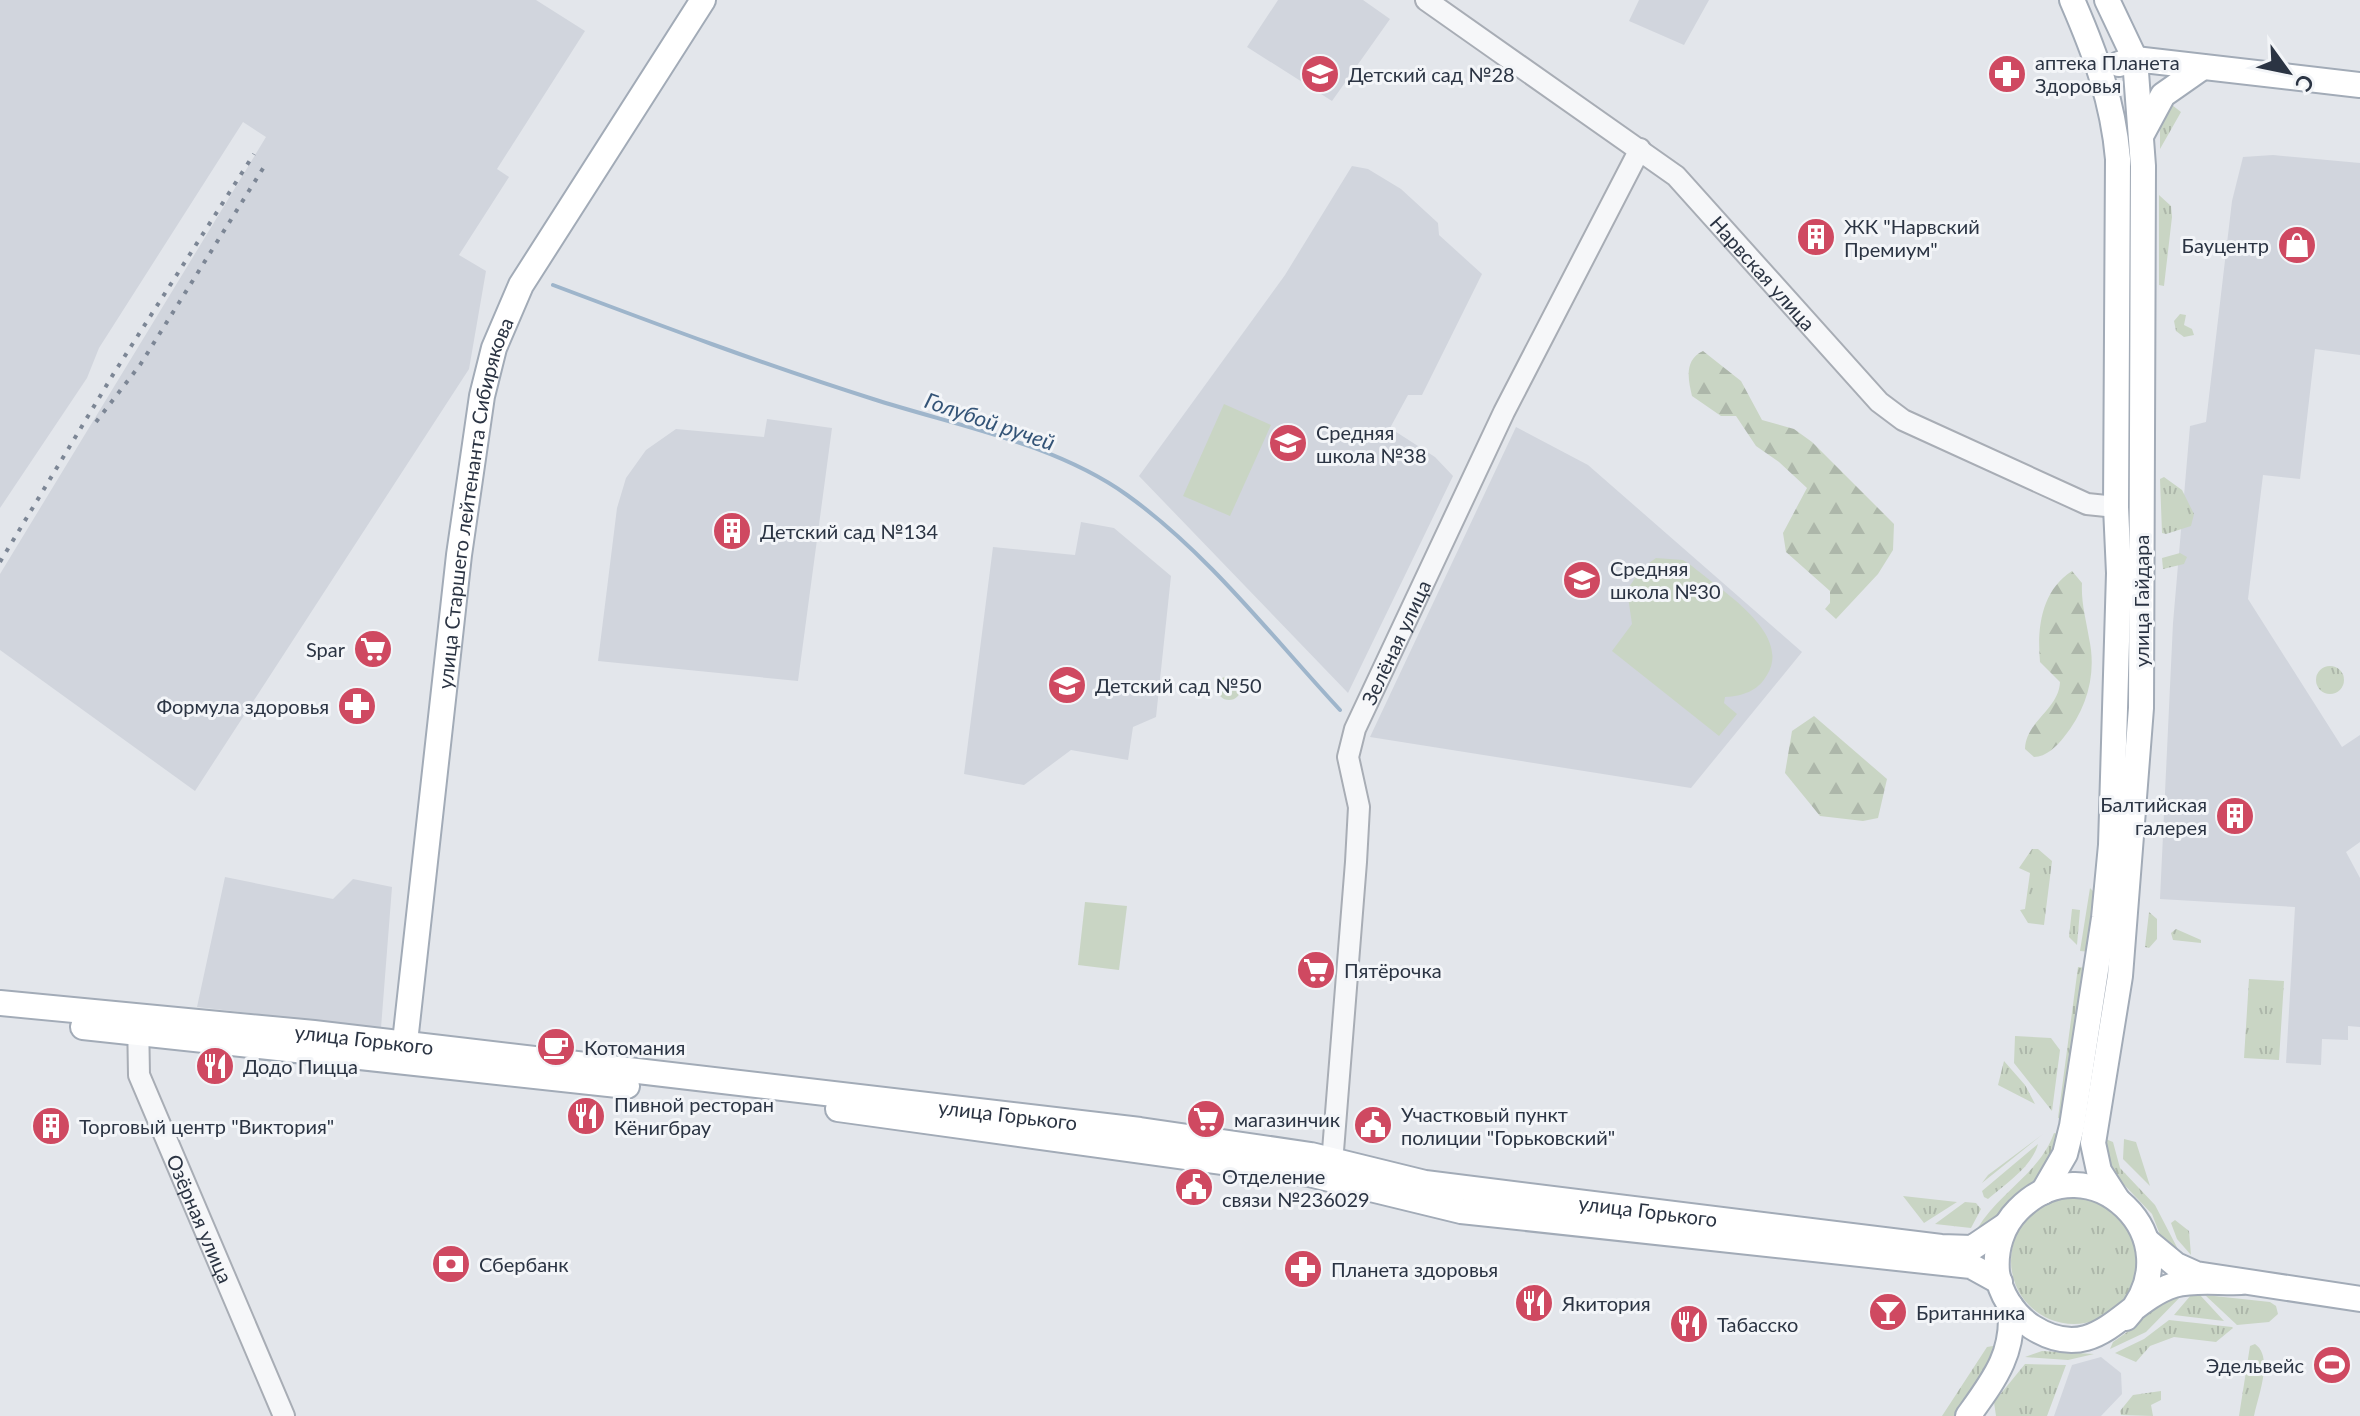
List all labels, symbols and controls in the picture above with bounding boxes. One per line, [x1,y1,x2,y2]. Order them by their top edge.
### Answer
north arrow [2248,32,2328,112]
place label: аптека Планета Здоровья [2035,50,2180,97]
school or university icon: Детский сад №28 [1299,53,1341,95]
pharmacy icon: аптека Планета Здоровья [1986,53,2028,95]
place label: Детский сад №28 [1348,62,1515,86]
text: С [2290,70,2320,97]
street label: Нарвская улица [1705,211,1821,335]
place label: ЖК "Нарвский Премиум" [1844,214,1980,261]
building icon: ЖК "Нарвский Премиум" [1795,216,1837,258]
shop icon: Бауцентр [2276,224,2318,266]
place label: Бауцентр [2182,233,2269,257]
street label: улица Старшего лейтенанта Сибирякова [432,314,518,690]
water label: Голубой ручей [921,386,1059,456]
place label: Средняя школа №38 [1316,420,1427,467]
school or university icon: Средняя школа №38 [1267,422,1309,464]
building icon: Детский сад №134 [711,510,753,552]
place label: Детский сад №134 [760,519,939,543]
street label: улица Гайдара [2129,535,2153,667]
place label: Средняя школа №30 [1610,556,1721,603]
school or university icon: Средняя школа №30 [1561,559,1603,601]
street label: Зелёная улица [1356,576,1435,708]
supermarket icon: Spar [352,628,394,670]
place label: Spar [306,637,346,661]
school or university icon: Детский сад №50 [1046,664,1088,706]
place label: Детский сад №50 [1095,673,1262,697]
pharmacy icon: Формула здоровья [336,685,378,727]
place label: Формула здоровья [156,694,329,718]
place label: Балтийская галерея [2100,792,2207,839]
building icon: Балтийская галерея [2214,795,2256,837]
supermarket icon: Пятёрочка [1295,949,1337,991]
place label: Пятёрочка [1344,958,1442,982]
street label: улица Горького [294,1019,435,1059]
cafe icon: Котомания [535,1026,577,1068]
place label: Котомания [584,1035,685,1059]
restaurant icon: Додо Пицца [194,1045,236,1087]
place label: Додо Пицца [243,1054,358,1078]
place label: Пивной ресторан Кёнигбрау [614,1092,774,1139]
street label: улица Горького [937,1094,1079,1135]
restaurant icon: Пивной ресторан Кёнигбрау [565,1095,607,1137]
supermarket icon: магазинчик [1185,1098,1227,1140]
place label: Участковый пункт полиции "Горьковский" [1401,1102,1615,1149]
public building icon: Участковый пункт полиции "Горьковский" [1352,1104,1394,1146]
building icon: Торговый центр "Виктория" [30,1105,72,1147]
place label: магазинчик [1234,1107,1341,1131]
place label: Торговый центр "Виктория" [79,1114,334,1138]
street label: Озёрная улица [162,1151,238,1286]
place label: Отделение связи №236029 [1222,1164,1370,1211]
public building icon: Отделение связи №236029 [1173,1166,1215,1208]
street label: улица Горького [1577,1190,1719,1231]
bank icon: Сбербанк [430,1243,472,1285]
pharmacy icon: Планета здоровья [1282,1248,1324,1290]
place label: Сбербанк [479,1252,569,1276]
place label: Планета здоровья [1331,1257,1498,1281]
restaurant icon: Якитория [1513,1282,1555,1324]
place label: Якитория [1561,1291,1651,1315]
bar icon: Британника [1867,1291,1909,1333]
place label: Британника [1916,1300,2025,1324]
restaurant icon: Табасско [1668,1303,1710,1345]
place label: Табасско [1717,1312,1798,1336]
sports icon: Эдельвейс [2311,1344,2353,1386]
place label: Эдельвейс [2206,1353,2304,1377]

